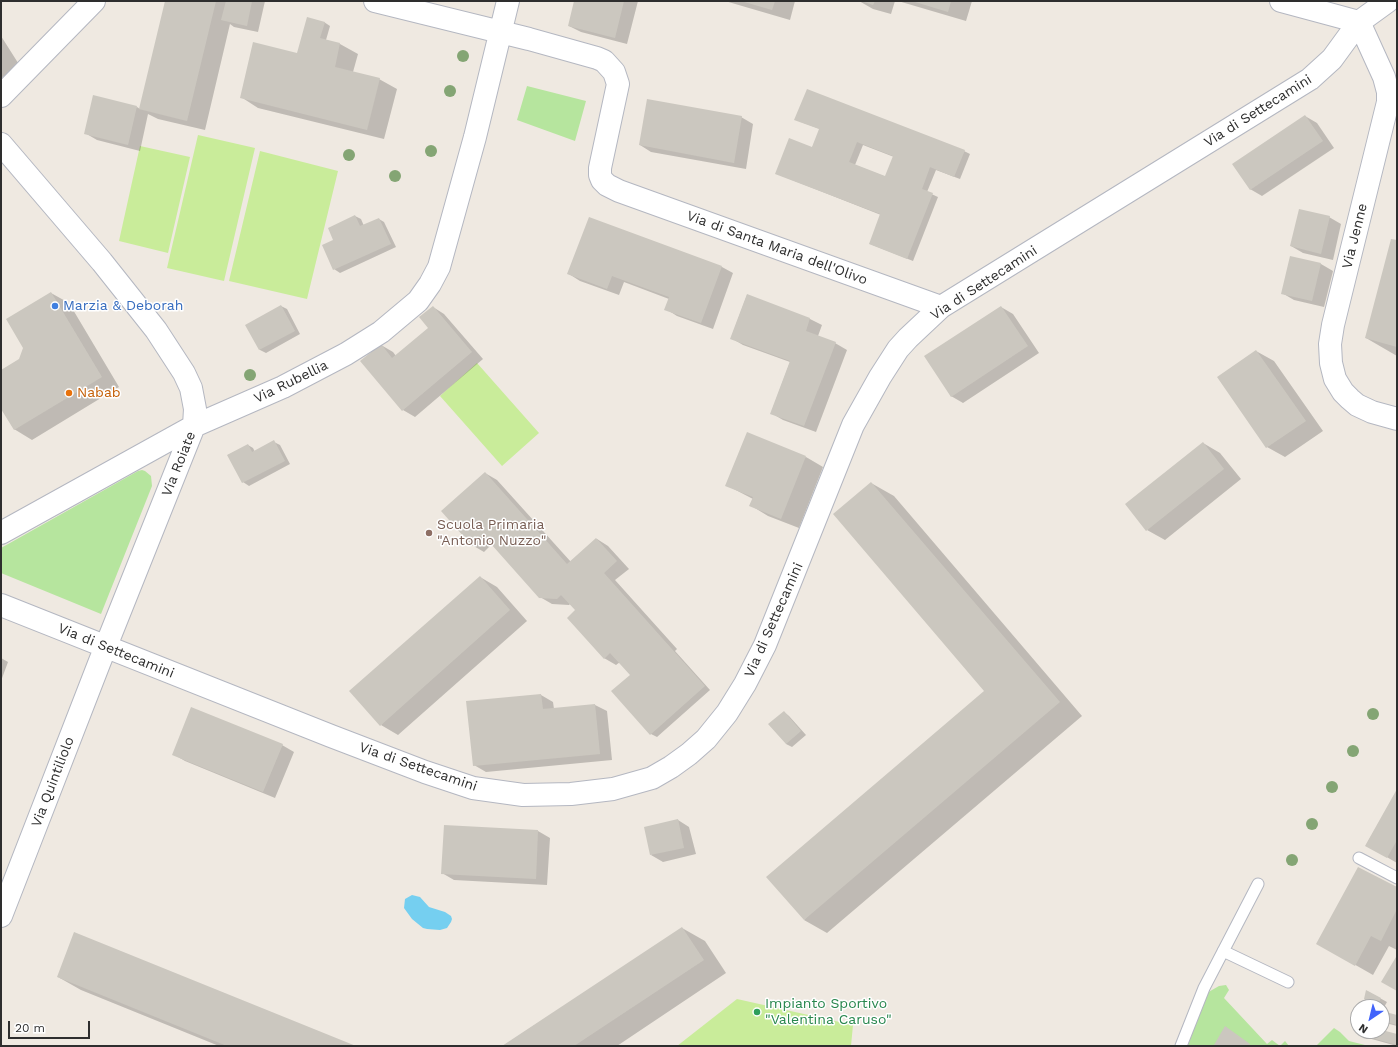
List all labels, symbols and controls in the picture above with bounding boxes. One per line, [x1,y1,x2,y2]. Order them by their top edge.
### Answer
street label: Via di Settecamini [1201,71,1315,151]
street label: Via Jenne [1339,202,1371,270]
street label: Via di Santa Maria dell'Olivo [684,207,870,289]
street label: Via di Settecamini [928,242,1040,324]
place label: Marzia & Deborah [63,298,183,314]
marker: Marzia & Deborah [50,301,60,311]
street label: Via Rubellia [251,357,331,407]
place label: Nabab [77,385,121,401]
marker: Nabab [64,388,74,398]
street label: Via Roiate [158,429,200,499]
place label: Scuola Primaria "Antonio Nuzzo" [437,517,546,550]
marker: Scuola Primaria "Antonio Nuzzo" [424,528,434,538]
street label: Via di Settecamini [741,560,807,680]
street label: Via di Settecamini [55,620,177,682]
street label: Via Quintiliolo [28,734,78,830]
street label: Via di Settecamini [357,739,479,795]
place label: Impianto Sportivo "Valentina Caruso" [765,996,892,1028]
north arrow [1350,999,1390,1039]
marker: Impianto Sportivo "Valentina Caruso" [752,1007,762,1017]
scale bar [10,1013,92,1039]
text: 20 m [15,1021,45,1035]
text: N [1356,1021,1370,1036]

